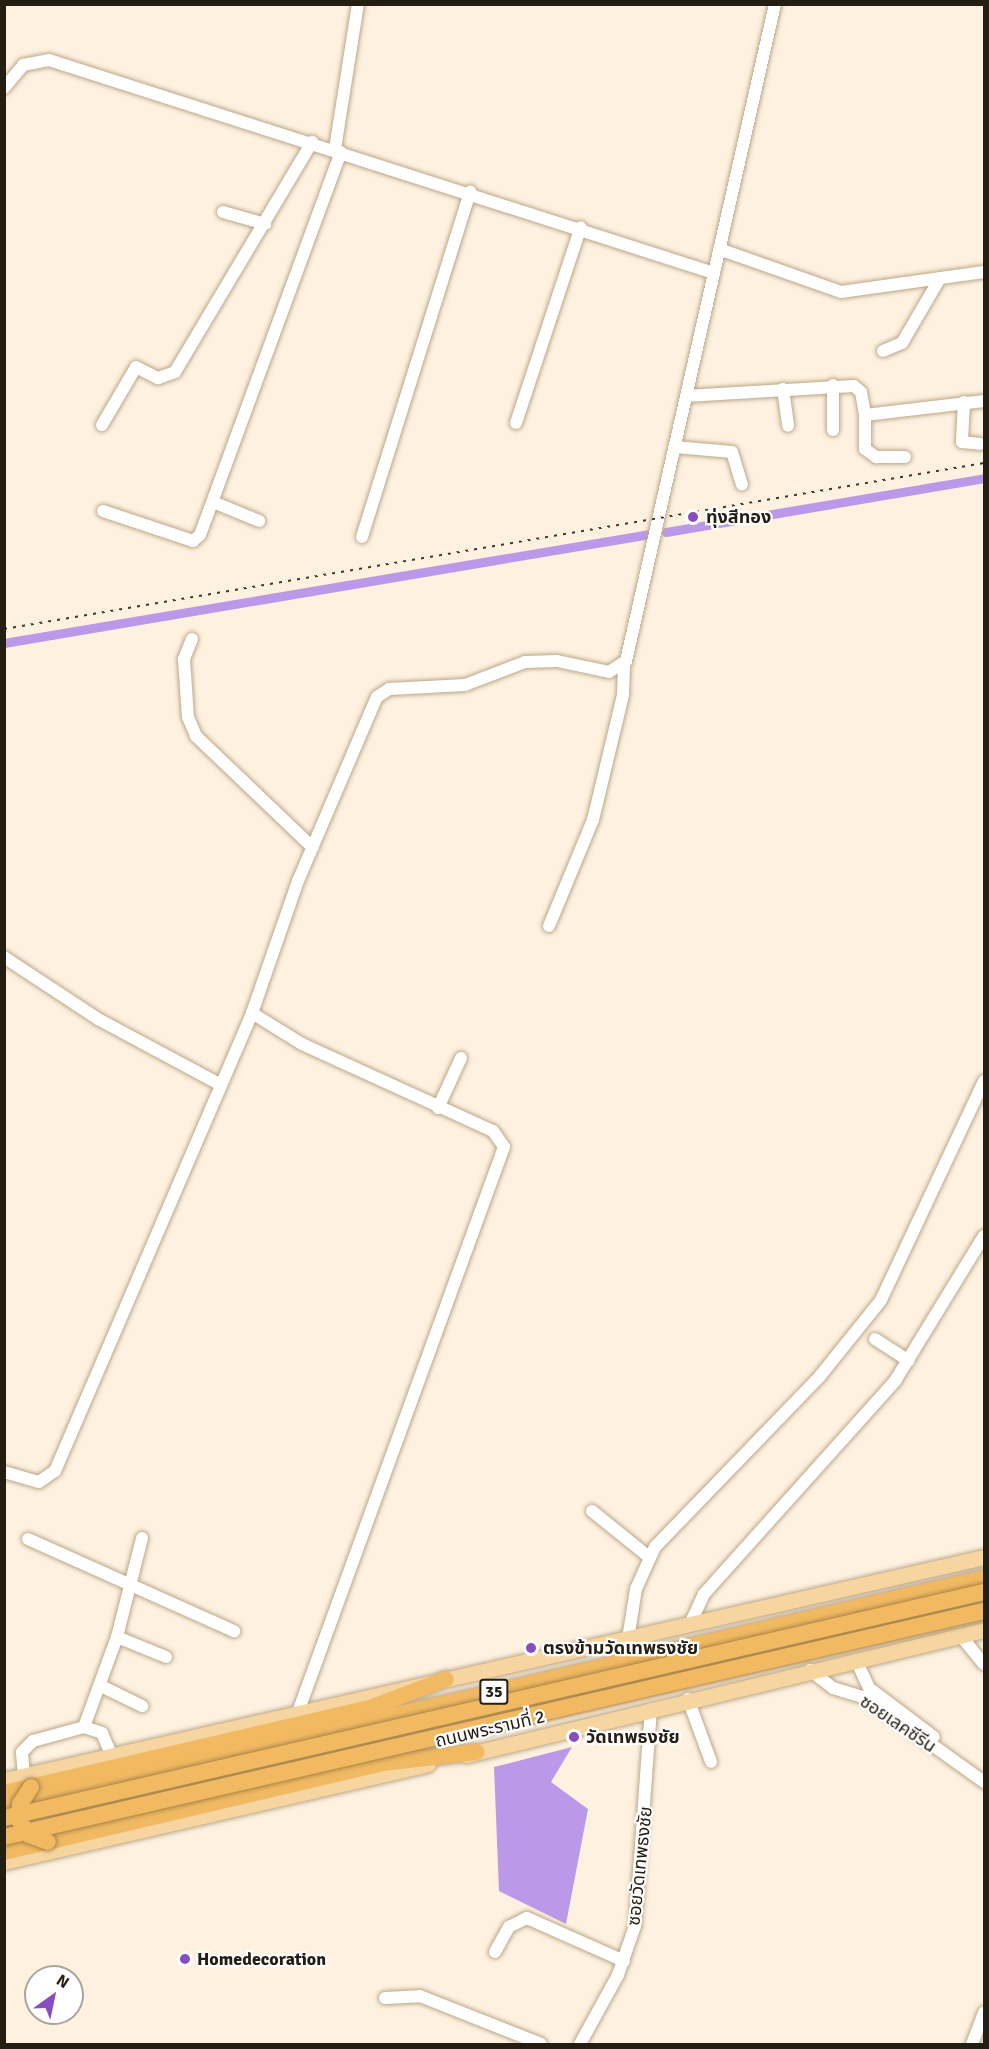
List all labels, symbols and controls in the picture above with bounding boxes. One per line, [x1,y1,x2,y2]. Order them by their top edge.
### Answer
place label: ทุ่งสีทอง [706,506,771,528]
marker: ทุ่งสีทอง [684,508,702,526]
place label: ตรงข้ามวัดเทพธงชัย [543,1637,698,1659]
marker: ตรงข้ามวัดเทพธงชัย [524,1641,538,1655]
road number: 35 [479,1679,509,1705]
street label: ซอยเลคซีรีน [856,1691,940,1757]
street label: ถนนพระรามที่ 2 [433,1706,547,1752]
place label: วัดเทพธงชัย [586,1726,680,1748]
marker: วัดเทพธงชัย [567,1730,581,1744]
street label: ซอยวัดเทพธงชัย [623,1805,657,1927]
place label: Homedecoration [197,1948,326,1970]
marker: Homedecoration [178,1952,192,1966]
north arrow [24,1965,84,2025]
text: N [53,1970,73,1993]

